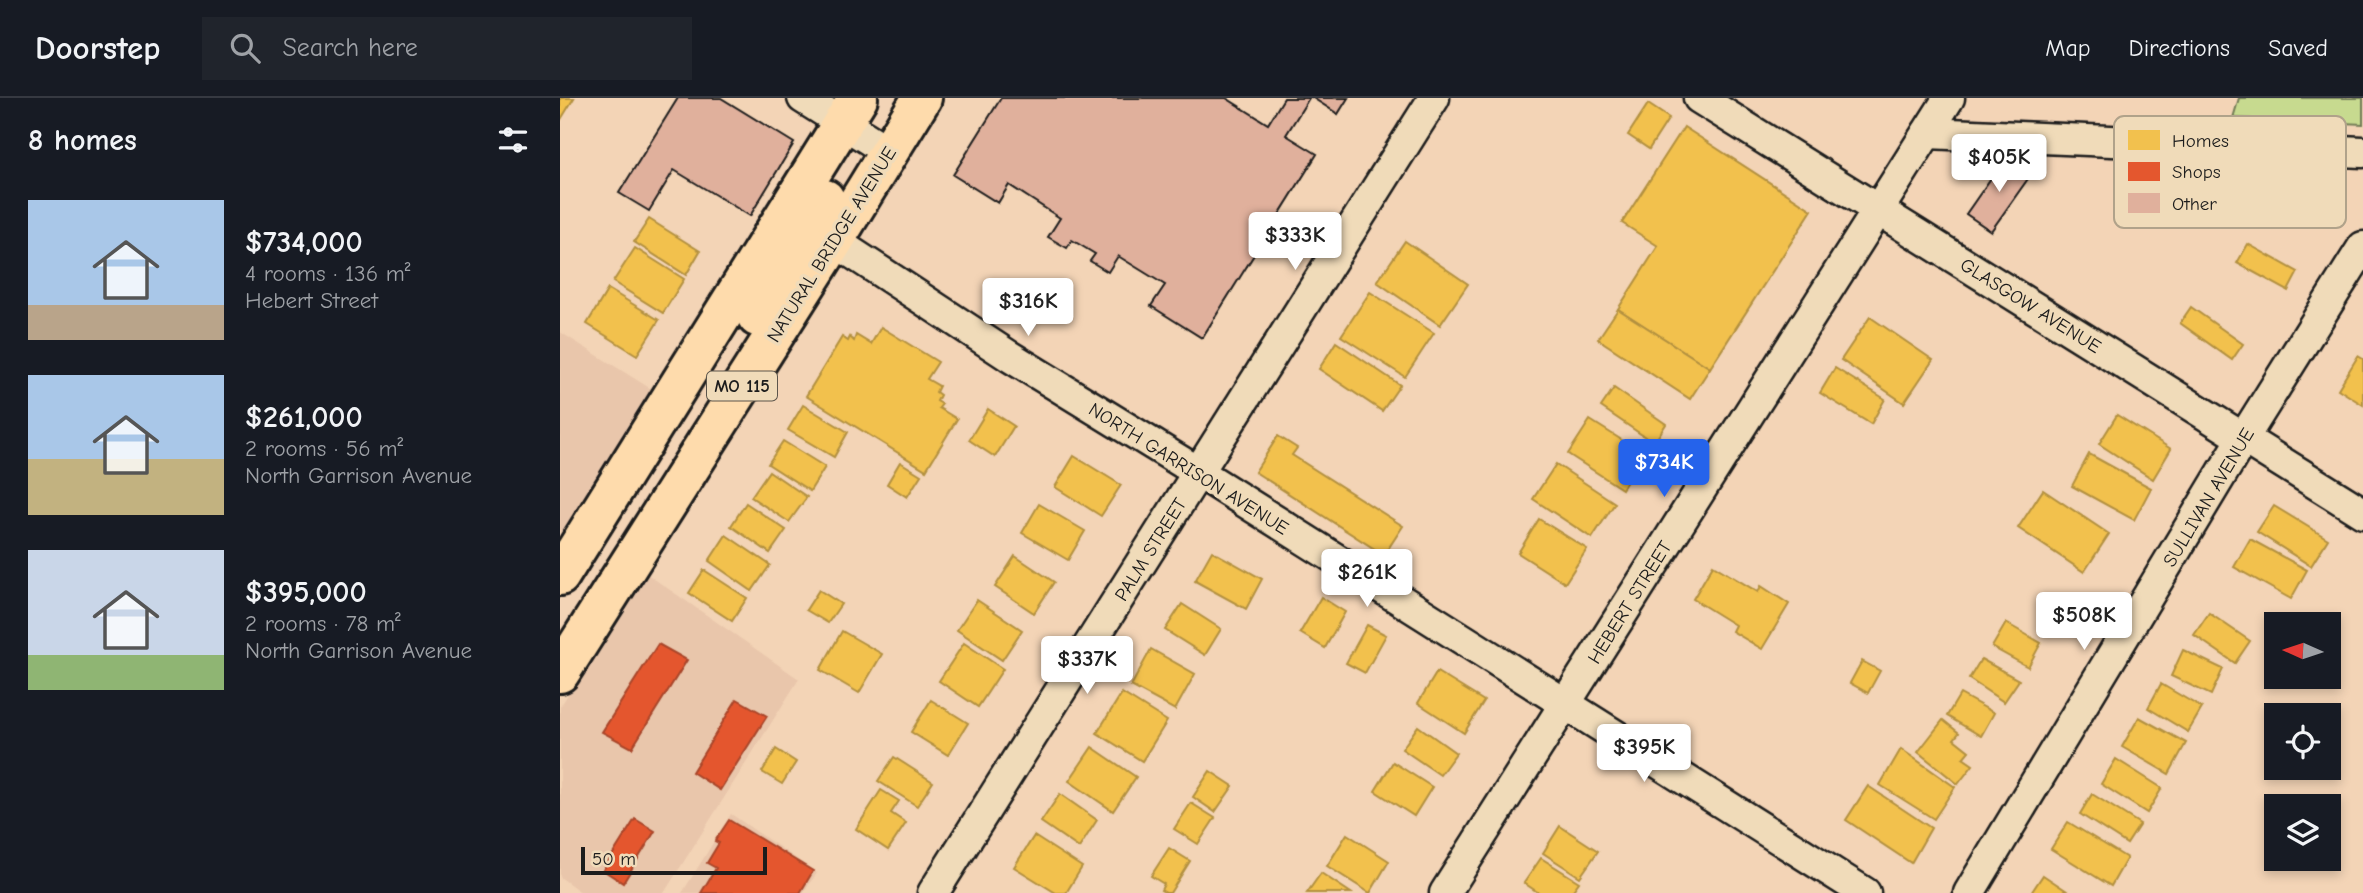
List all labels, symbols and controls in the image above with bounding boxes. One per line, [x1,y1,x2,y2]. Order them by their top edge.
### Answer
search box [202,17,692,80]
text: Doorstep [35,29,160,67]
icon: search [226,29,264,67]
text: Search here [282,33,418,63]
text: Map [2045,34,2091,62]
text: Directions [2129,34,2230,62]
text: Saved [2268,34,2328,62]
legend [2114,116,2346,228]
icon: filters [494,121,532,159]
text: 8 homes [28,123,137,158]
text: Homes [2172,130,2229,152]
pin: $405K [1950,134,2048,194]
street label: NATURAL BRIDGE AVENUE [763,143,901,346]
text: $405K [1968,143,2030,170]
text: Shops [2172,161,2221,183]
text: Other [2172,193,2217,215]
pin: $333K [1246,212,1344,272]
text: $333K [1265,221,1325,248]
text: $734,000 [245,225,363,260]
icon: home [84,228,168,312]
street label: GLASGOW AVENUE [1956,254,2105,358]
text: 4 rooms · 136 m² [245,260,411,287]
pin: $316K [979,278,1077,338]
text: Hebert Street [245,287,378,314]
text: $316K [998,287,1058,314]
road number: MO 115 [707,372,777,400]
street label: NORTH GARRISON AVENUE [1085,398,1292,539]
text: $261,000 [245,400,363,435]
icon: home [84,403,168,487]
street label: SULLIVAN AVENUE [2159,424,2259,571]
text: 2 rooms · 56 m² [245,435,403,462]
pin: $734K [1615,440,1713,499]
text: $734K [1634,448,1694,475]
text: North Garrison Avenue [245,462,472,489]
street label: PALM STREET [1110,494,1191,605]
street label: HEBERT STREET [1583,537,1676,668]
pin: $261K [1318,550,1416,609]
text: $261K [1337,558,1397,585]
text: $395,000 [245,575,367,610]
icon: home [84,578,168,662]
pin: $508K [2035,592,2133,652]
text: $508K [2052,601,2116,628]
text: 2 rooms · 78 m² [245,610,401,637]
north arrow [2264,612,2342,690]
map controls [2264,612,2341,871]
pin: $337K [1038,636,1136,696]
text: North Garrison Avenue [245,637,472,664]
text: $337K [1057,645,1117,672]
button: locate [2264,703,2341,780]
pin: $395K [1595,724,1693,784]
text: $395K [1613,733,1675,760]
button: layers [2264,794,2341,871]
scale bar [581,844,766,876]
text: 50 m [592,848,636,870]

